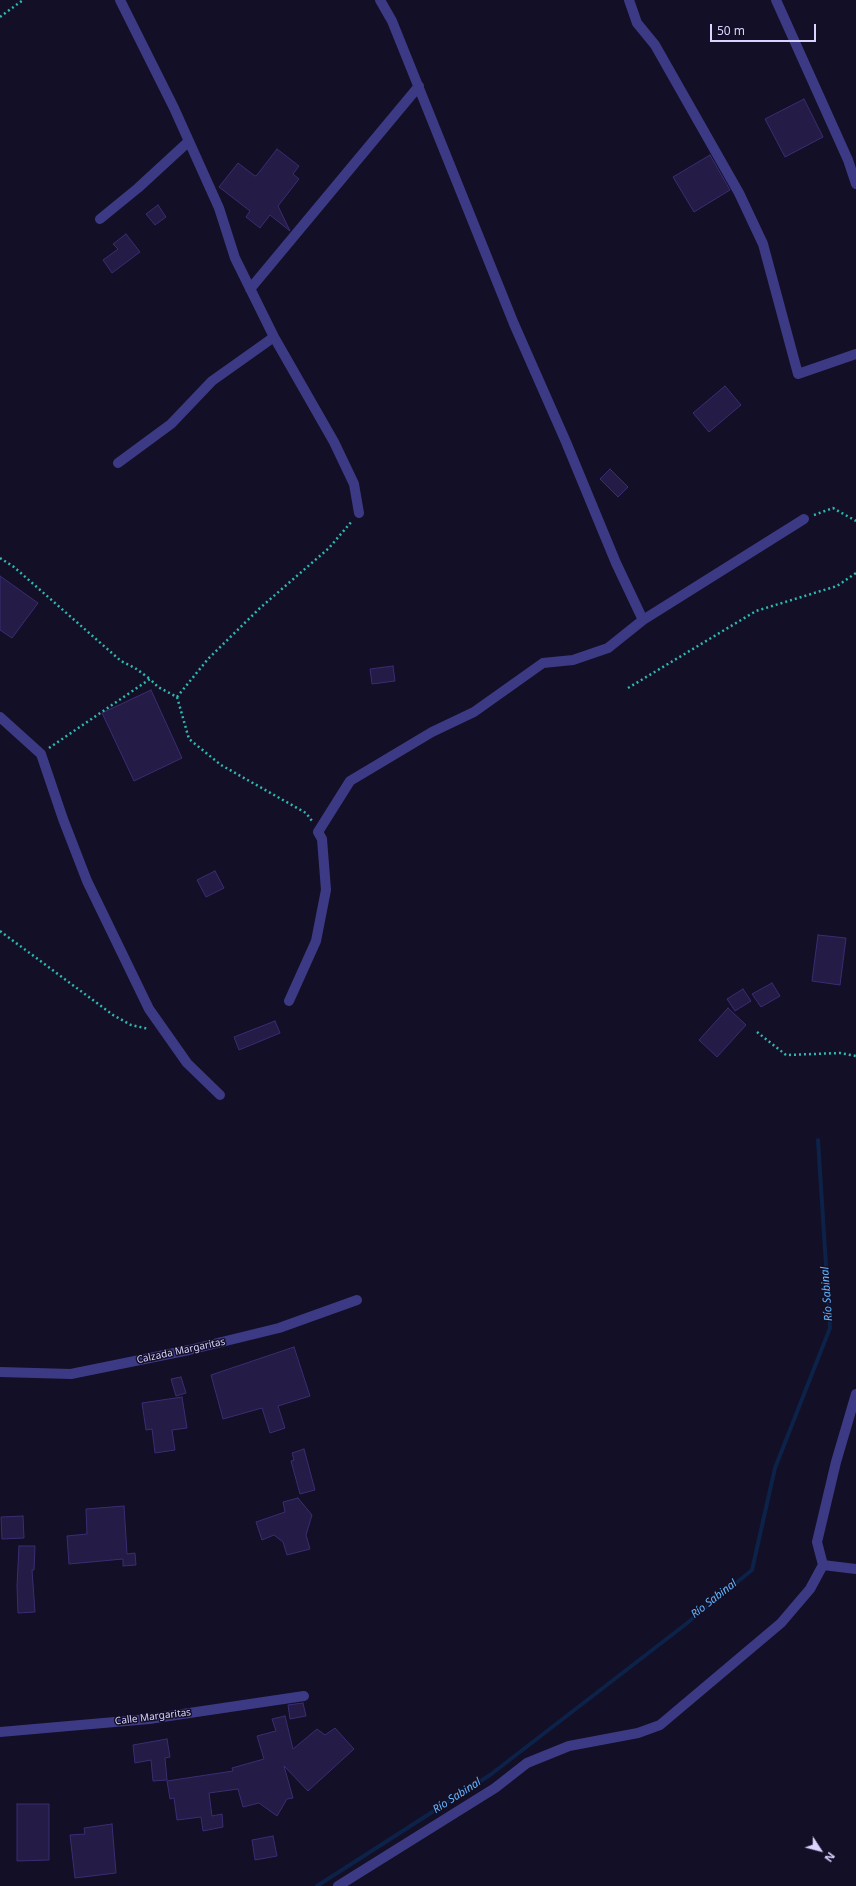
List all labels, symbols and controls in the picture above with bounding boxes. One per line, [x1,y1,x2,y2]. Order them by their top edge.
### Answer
scale bar [712,16,818,42]
text: 50 m [717,22,745,39]
water label: Río Sabinal [819,1266,835,1322]
street label: Calzada Margaritas [136,1336,226,1366]
water label: Río Sabinal [688,1577,740,1621]
street label: Calle Margaritas [114,1706,192,1728]
water label: Río Sabinal [430,1776,484,1816]
north arrow [800,1830,840,1870]
text: N [821,1849,839,1865]

